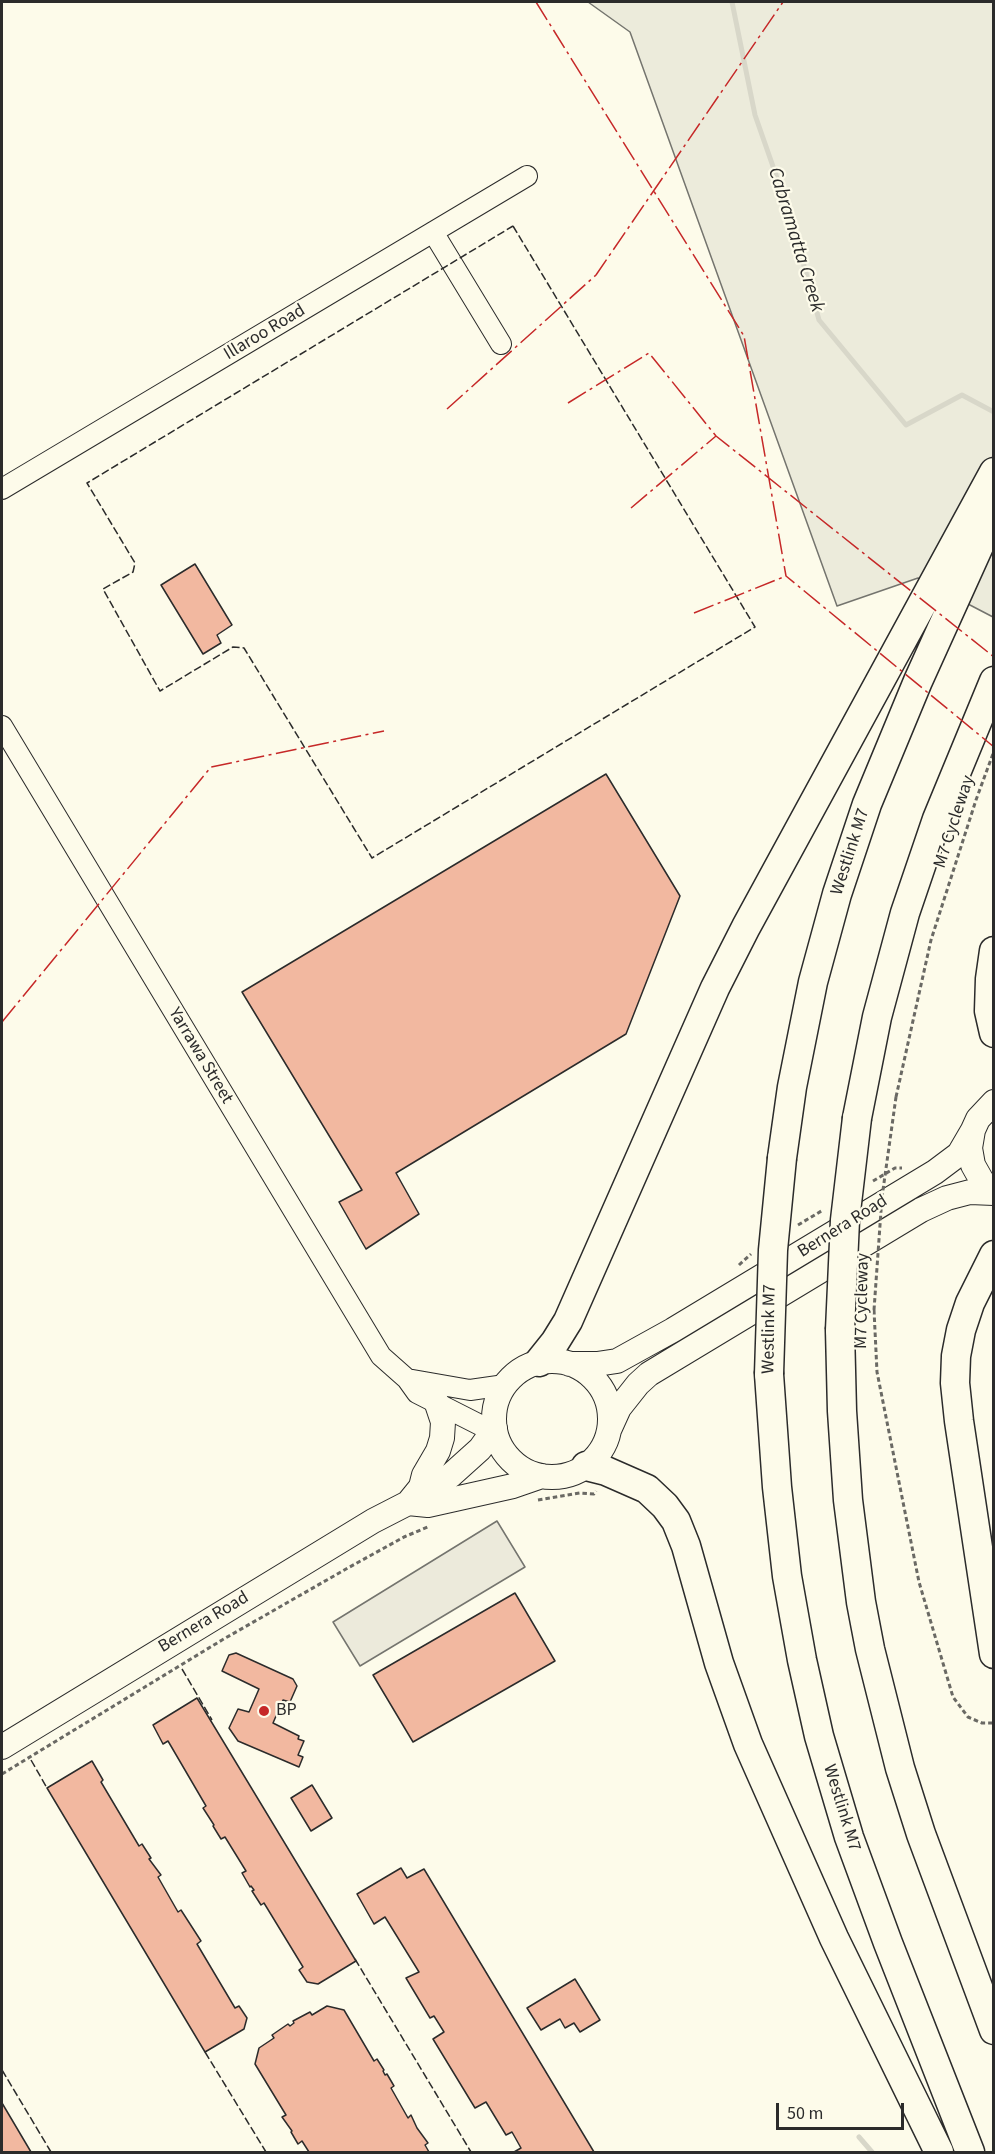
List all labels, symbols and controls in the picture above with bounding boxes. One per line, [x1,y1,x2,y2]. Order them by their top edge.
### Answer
water label: Cabramatta Creek [762,165,828,315]
street label: Illaroo Road [221,300,309,366]
street label: M7 Cycleway [930,773,980,871]
street label: Westlink M7 [827,806,875,898]
street label: Yarrawa Street [163,1004,237,1108]
street label: Bernera Road [794,1191,892,1263]
street label: M7 Cycleway [851,1253,875,1349]
street label: Westlink M7 [758,1284,782,1374]
street label: Bernera Road [155,1588,253,1658]
place label: BP [276,1700,297,1722]
marker: BP [257,1704,271,1718]
street label: Westlink M7 [818,1762,864,1854]
scale bar [779,2091,906,2129]
text: 50 m [787,2101,823,2126]

